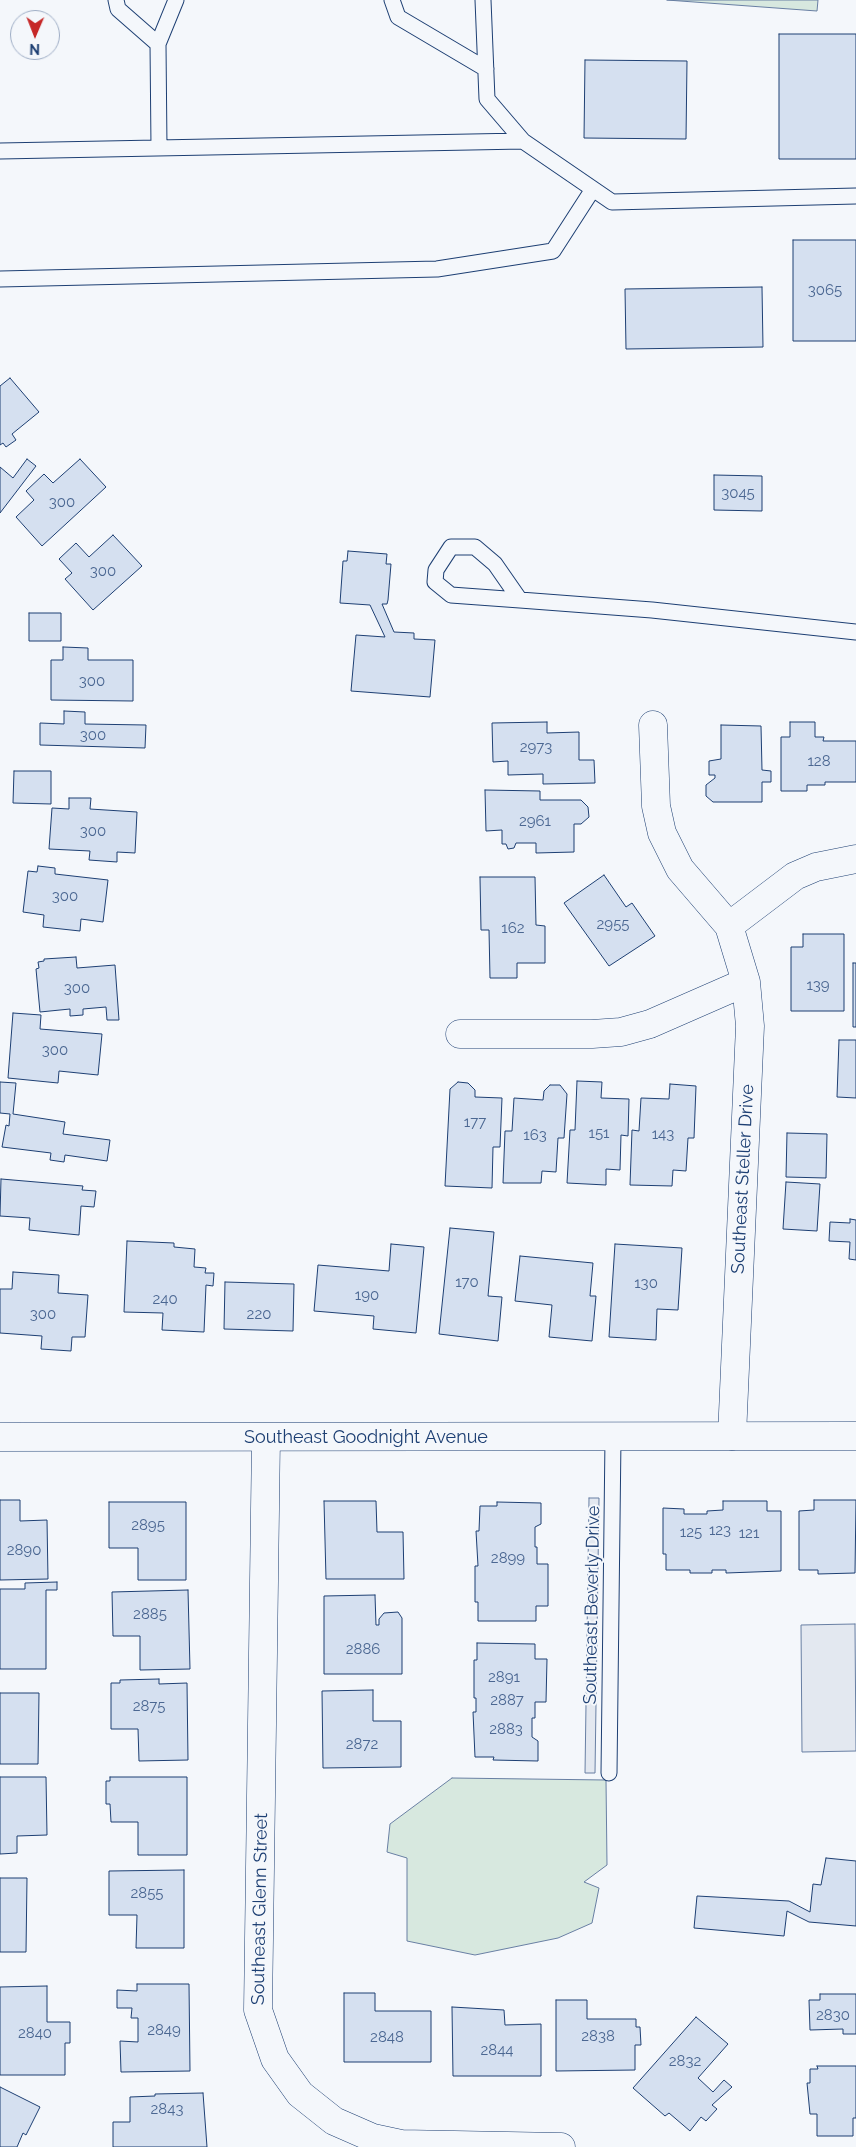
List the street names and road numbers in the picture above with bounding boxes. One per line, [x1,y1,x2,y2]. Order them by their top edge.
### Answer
street label: Southeast Steller Drive [727,1084,759,1274]
street label: Southeast Goodnight Avenue [244,1427,488,1449]
street label: Southeast Beverly Drive [579,1505,605,1705]
street label: Southeast Glenn Street [248,1813,272,2005]

